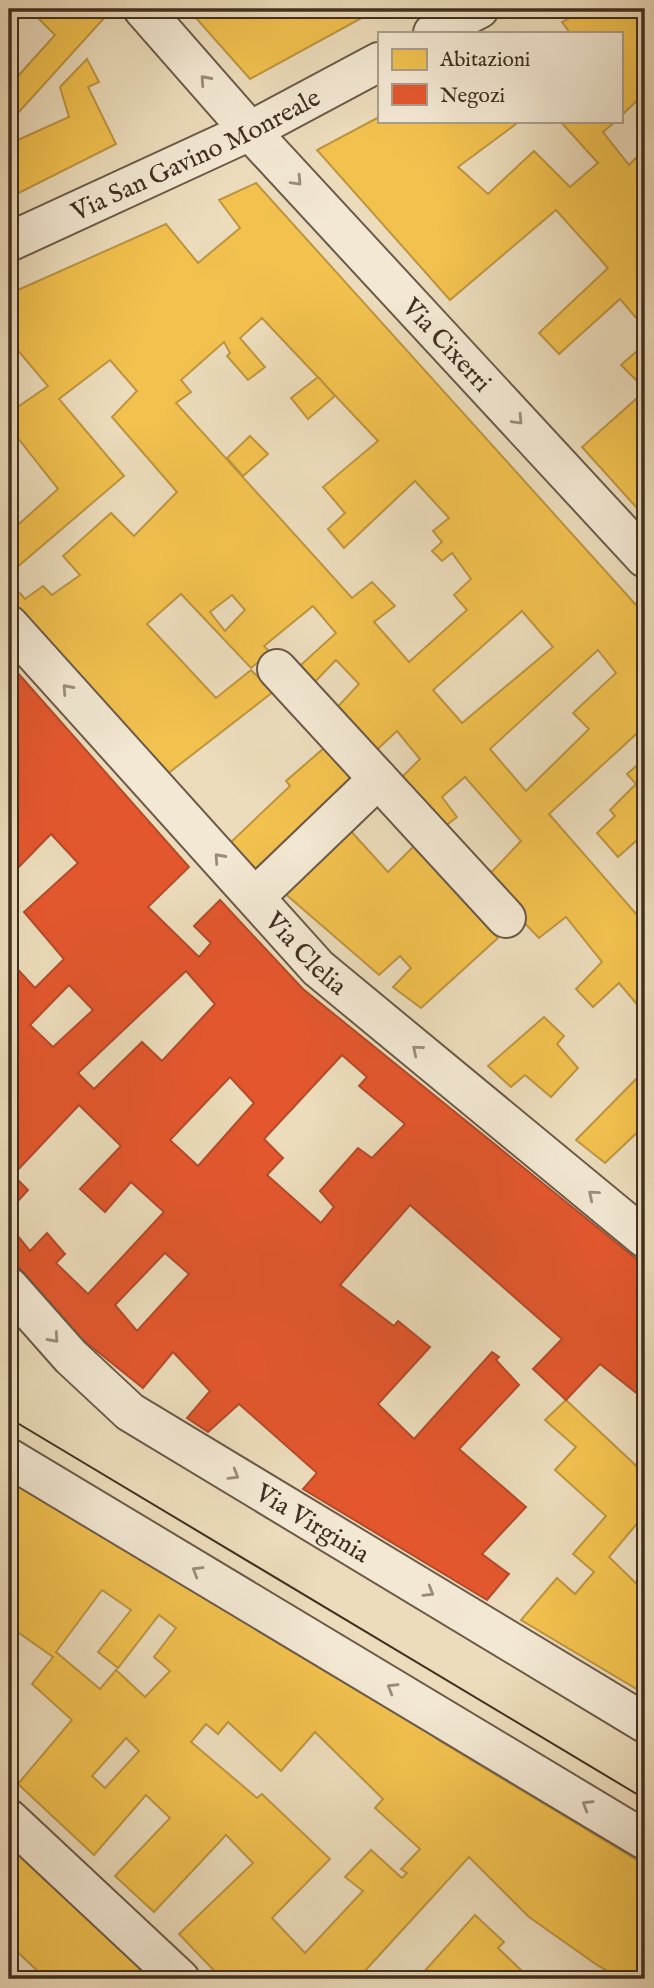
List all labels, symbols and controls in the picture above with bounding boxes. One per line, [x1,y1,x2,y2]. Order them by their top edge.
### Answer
legend [378,32,622,122]
text: Abitazioni [439,47,530,74]
one-way arrow [201,75,213,88]
street label: Via San Gavino Monreale [65,81,326,230]
text: Negozi [440,83,505,110]
one-way arrow [288,173,301,186]
street label: Via Cixerri [394,291,498,400]
one-way arrow [509,412,522,425]
one-way arrow [63,684,75,697]
one-way arrow [215,853,228,866]
street label: Via Clelia [257,905,354,1004]
one-way arrow [413,1046,426,1058]
one-way arrow [588,1191,601,1203]
one-way arrow [46,1330,58,1343]
one-way arrow [227,1466,240,1479]
street label: Via Virginia [248,1476,376,1571]
one-way arrow [191,1566,204,1579]
one-way arrow [422,1584,435,1597]
one-way arrow [386,1683,399,1696]
one-way arrow [581,1801,594,1814]

